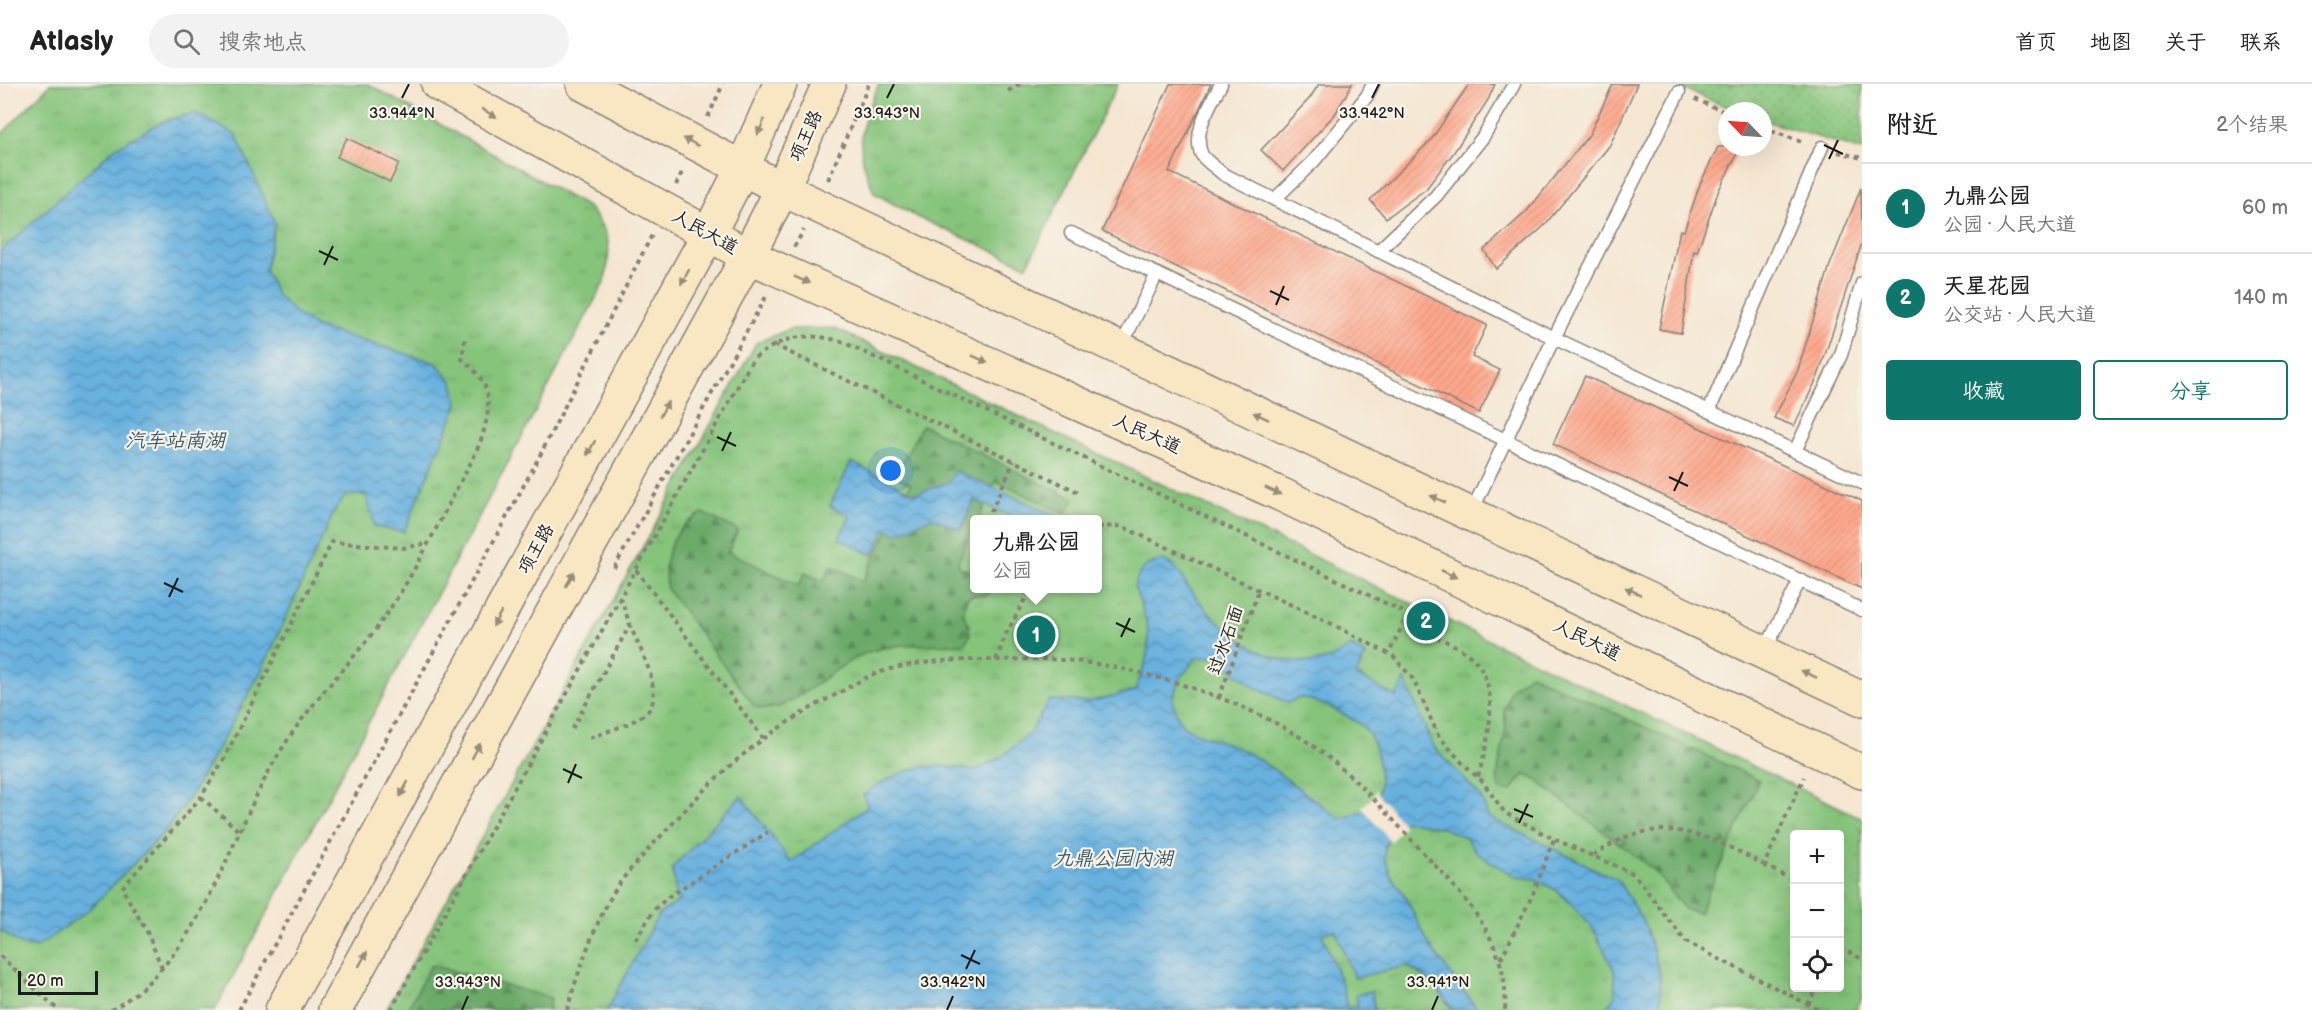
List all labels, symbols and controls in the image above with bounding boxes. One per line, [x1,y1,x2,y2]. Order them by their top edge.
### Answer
search box [149,14,569,68]
text: Atlasly [30,25,113,58]
icon: search [170,25,203,58]
text: 搜索地点 [218,29,306,56]
text: 首页 [2015,30,2057,55]
text: 地图 [2090,30,2132,55]
text: 关于 [2165,30,2207,55]
text: 联系 [2240,30,2282,55]
north arrow [1718,102,1772,156]
text: 33.944°N [369,104,435,123]
text: 33.943°N [854,104,920,123]
text: 33.942°N [1339,104,1405,123]
one-way arrow [481,107,497,118]
street label: 项王路 [785,107,827,165]
text: 附近 [1886,110,1938,141]
text: 2个结果 [2216,113,2288,137]
one-way arrow [757,118,766,135]
one-way arrow [682,137,699,147]
text: 九鼎公园 [1943,183,2031,210]
text: 1 [1901,196,1910,220]
text: 60 m [2242,196,2288,220]
street label: 人民大道 [668,205,742,259]
text: 公园 · 人民大道 [1943,213,2076,237]
one-way arrow [680,269,690,286]
text: 天星花园 [1943,273,2031,300]
one-way arrow [793,275,810,284]
text: 2 [1900,286,1911,310]
text: 140 m [2234,286,2288,310]
text: 公交站 · 人民大道 [1943,303,2096,327]
one-way arrow [971,355,988,364]
button: 收藏 [1886,360,2081,420]
button: 分享 [2093,360,2288,420]
one-way arrow [659,400,669,417]
street label: 人民大道 [1110,410,1184,458]
one-way arrow [1253,411,1270,420]
water label: 汽车站南湖 [125,429,227,453]
one-way arrow [586,439,596,456]
your location [876,456,905,485]
one-way arrow [1264,486,1281,495]
one-way arrow [1429,494,1446,503]
popup [970,515,1102,593]
street label: 项王路 [514,520,558,578]
text: 九鼎公园 [992,529,1080,556]
text: 公园 [992,559,1032,583]
one-way arrow [1440,570,1457,579]
one-way arrow [565,571,575,588]
one-way arrow [1624,587,1641,596]
pin: 2 [1406,598,1446,644]
street label: 过水石面 [1204,603,1248,677]
one-way arrow [492,610,502,627]
pin: 1 [1016,612,1056,658]
street label: 人民大道 [1550,615,1624,665]
one-way arrow [1801,670,1818,679]
one-way arrow [471,742,481,759]
one-way arrow [399,781,409,798]
map controls [1790,830,1844,992]
button: + [1790,830,1844,884]
water label: 九鼎公园内湖 [1053,847,1175,871]
button: − [1790,884,1844,938]
button: locate [1790,938,1844,992]
one-way arrow [358,950,368,967]
scale bar [18,968,98,996]
text: 20 m [27,972,63,991]
text: 33.943°N [435,973,501,992]
text: 33.942°N [920,973,986,992]
text: 33.941°N [1406,973,1470,992]

